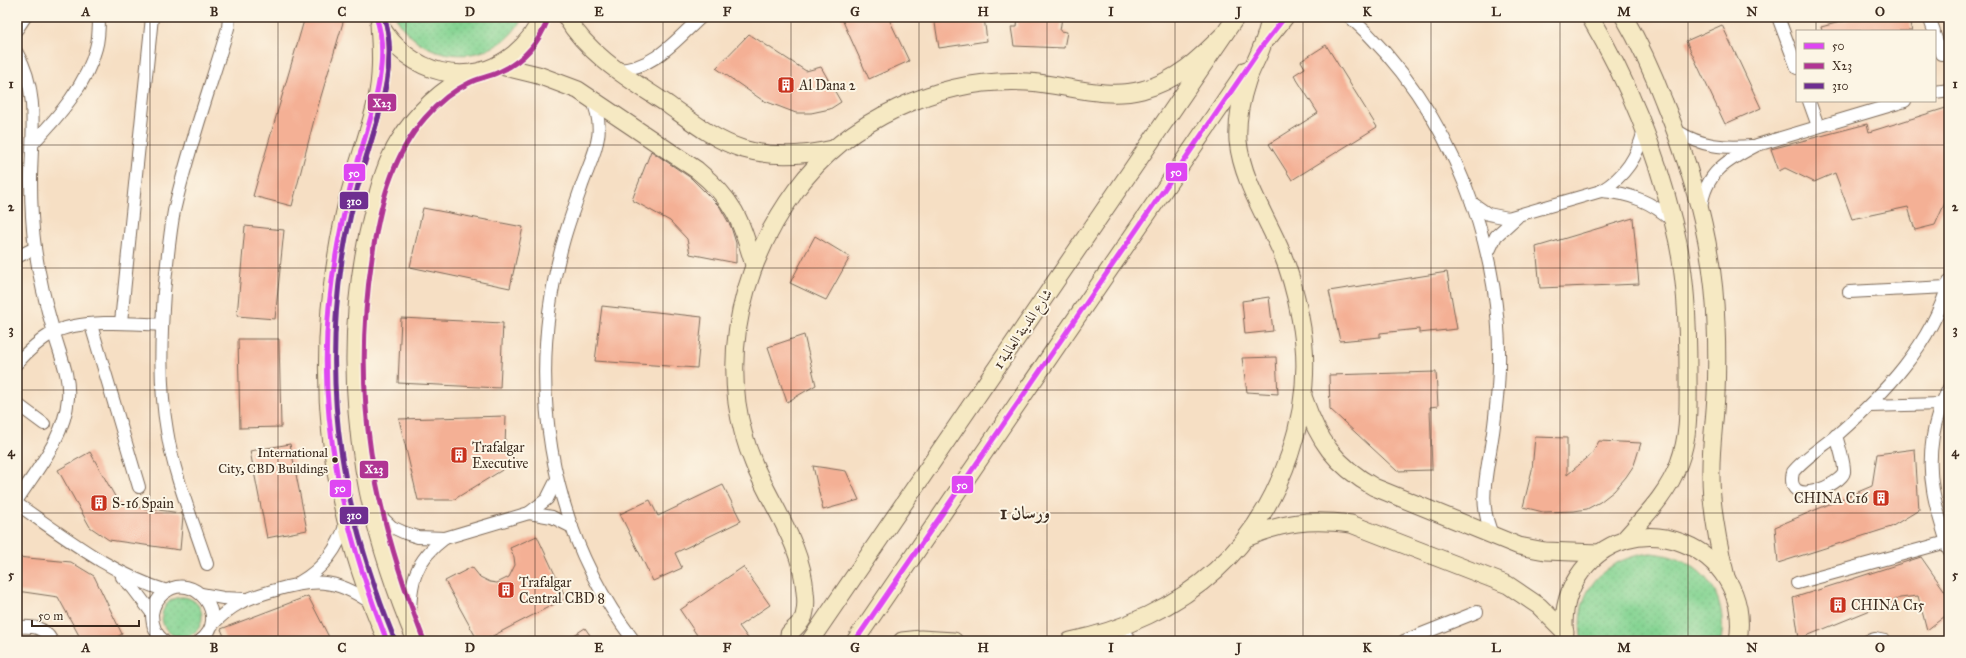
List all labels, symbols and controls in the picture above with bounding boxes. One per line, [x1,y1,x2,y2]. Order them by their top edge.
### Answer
text: A [81,4,91,20]
text: B [210,4,219,20]
text: C [338,4,347,20]
text: D [465,4,475,20]
text: E [594,4,604,20]
text: F [723,4,732,20]
text: G [850,4,860,20]
text: H [977,4,989,20]
text: I [1108,4,1114,20]
text: J [1234,4,1242,20]
text: K [1362,4,1372,20]
text: L [1491,4,1501,20]
text: M [1617,4,1631,20]
text: N [1746,4,1758,20]
text: O [1875,4,1885,20]
legend [1796,30,1936,102]
text: 50 [1832,39,1845,53]
text: X23 [1832,59,1852,73]
building icon: Al Dana 2 [776,75,796,95]
text: 1 [8,76,14,92]
text: 1 [1952,76,1958,92]
place label: Al Dana 2 [798,77,856,94]
text: 310 [1832,79,1848,93]
line badge: X23 [367,93,397,112]
text: X23 [372,97,391,111]
line badge: 50 [1165,162,1188,182]
line badge: 50 [343,163,366,182]
text: 50 [1170,166,1182,179]
text: 50 [348,167,360,180]
line badge: 310 [339,191,369,210]
text: 310 [346,195,362,209]
text: 2 [8,199,15,215]
text: 2 [1952,199,1959,215]
street label: شارع المدينة العالمية 1 [990,286,1059,374]
text: 3 [8,322,14,338]
text: 3 [1952,322,1958,338]
place label: Trafalgar Executive [472,439,528,472]
text: 4 [7,444,15,460]
text: 4 [1951,444,1959,460]
place label: International City, CBD Buildings [218,445,328,477]
building icon: Trafalgar Executive [449,445,469,465]
marker: International City, CBD Buildings [330,455,340,465]
line badge: X23 [359,460,389,479]
text: X23 [364,463,383,477]
line badge: 50 [951,475,974,494]
line badge: 50 [329,479,352,498]
text: 50 [956,479,968,492]
text: 50 [334,482,346,495]
building icon: CHINA C16 [1871,488,1891,508]
place label: CHINA C16 [1794,490,1869,507]
building icon: S-16 Spain [89,493,109,513]
place label: S-16 Spain [112,495,174,512]
district label: ورسان 1 [1000,502,1050,524]
line badge: 310 [339,506,369,525]
text: 310 [346,509,362,523]
text: 5 [8,567,15,583]
text: 5 [1952,567,1959,583]
place label: Trafalgar Central CBD 8 [519,574,605,607]
building icon: Trafalgar Central CBD 8 [496,580,516,600]
building icon: CHINA C15 [1828,595,1848,615]
place label: CHINA C15 [1851,597,1925,614]
scale bar [32,602,139,628]
text: 50 m [38,609,63,623]
text: A [81,640,91,656]
text: B [210,640,219,656]
text: C [338,640,347,656]
text: D [465,640,475,656]
text: E [594,640,604,656]
text: F [723,640,732,656]
text: G [850,640,860,656]
text: H [977,640,989,656]
text: I [1108,640,1114,656]
text: J [1234,640,1242,656]
text: K [1362,640,1372,656]
text: L [1491,640,1501,656]
text: M [1617,640,1631,656]
text: N [1746,640,1758,656]
text: O [1875,640,1885,656]

